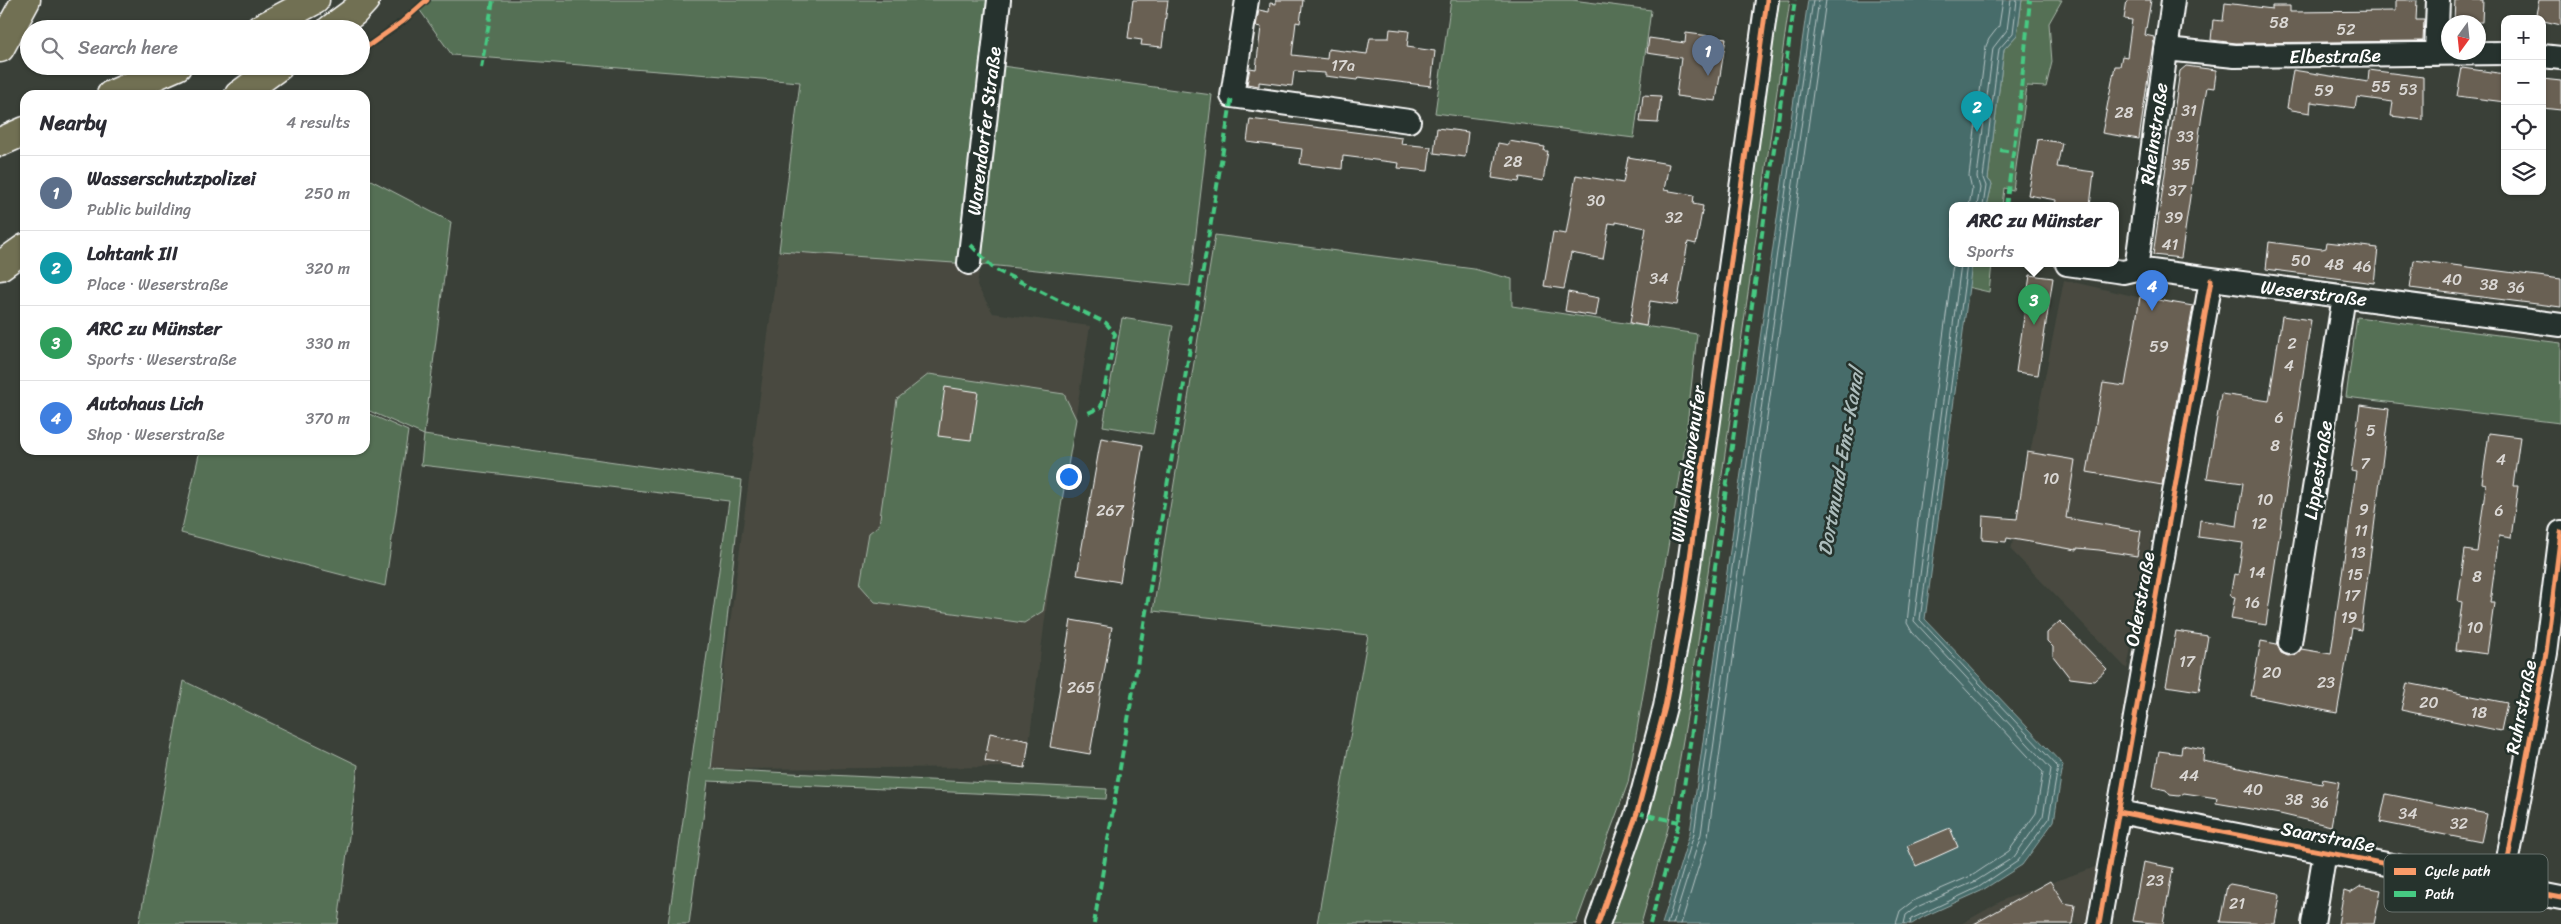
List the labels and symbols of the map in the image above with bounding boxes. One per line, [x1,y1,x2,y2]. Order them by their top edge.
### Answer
house number: 58 [2269,8,2289,37]
house number: 52 [2336,15,2356,44]
north arrow [2441,15,2486,60]
pin: 1 [1692,35,1724,76]
street label: Elbestraße [2289,39,2381,73]
street label: Warendorfer Straße [957,45,1011,217]
house number: 17a [1331,51,1355,80]
house number: 55 [2371,72,2391,101]
house number: 53 [2399,75,2417,104]
house number: 59 [2314,76,2334,105]
street label: Rheinstraße [2130,80,2178,187]
pin: 2 [1961,91,1993,132]
house number: 31 [2181,96,2197,125]
house number: 28 [2115,98,2134,127]
house number: 33 [2176,122,2194,151]
house number: 28 [1504,147,1523,176]
house number: 35 [2172,150,2191,179]
house number: 37 [2168,176,2187,205]
house number: 30 [1587,186,1605,215]
house number: 32 [1665,203,1683,232]
house number: 39 [2165,203,2183,232]
house number: 41 [2162,230,2179,259]
house number: 50 [2291,246,2311,275]
house number: 48 [2324,250,2344,279]
house number: 46 [2352,252,2372,281]
house number: 34 [1650,264,1668,293]
house number: 40 [2442,265,2462,294]
pin: 4 [2136,270,2168,311]
street label: Weserstraße [2259,270,2369,316]
house number: 38 [2480,270,2499,299]
house number: 36 [2507,273,2525,302]
pin: 3 [2018,284,2050,325]
house number: 2 [2287,329,2297,358]
house number: 59 [2149,332,2169,361]
house number: 4 [2284,351,2294,380]
water label: Dortmund-Ems-Kanal [1807,361,1875,558]
street label: Wilhelmshavenufer [1661,383,1715,544]
house number: 6 [2274,403,2284,432]
house number: 5 [2366,416,2376,445]
street label: Lippestraße [2294,418,2342,522]
house number: 8 [2270,431,2280,460]
house number: 4 [2496,445,2506,474]
house number: 7 [2360,449,2370,478]
your location [1056,464,1082,490]
house number: 10 [2043,464,2059,493]
house number: 10 [2257,485,2273,514]
house number: 9 [2359,495,2369,524]
house number: 267 [1096,496,1125,525]
house number: 6 [2494,496,2504,525]
house number: 12 [2251,509,2267,538]
house number: 11 [2354,516,2368,545]
house number: 13 [2350,538,2366,567]
street label: Oderstraße [2115,549,2165,649]
house number: 14 [2249,558,2265,587]
house number: 15 [2347,560,2364,589]
house number: 8 [2472,562,2482,591]
house number: 17 [2344,581,2361,610]
house number: 16 [2244,588,2260,617]
house number: 19 [2341,603,2358,632]
house number: 10 [2467,613,2483,642]
house number: 17 [2179,647,2196,676]
street label: Ruhrstraße [2496,657,2546,757]
house number: 20 [2262,658,2282,687]
house number: 23 [2317,668,2335,697]
house number: 265 [1067,673,1095,702]
house number: 20 [2419,688,2439,717]
house number: 18 [2471,698,2488,727]
house number: 44 [2179,761,2199,790]
house number: 40 [2243,775,2263,804]
house number: 38 [2285,785,2304,814]
house number: 36 [2311,788,2329,817]
house number: 34 [2399,799,2417,828]
house number: 32 [2450,809,2468,838]
street label: Saarstraße [2278,812,2378,862]
legend [2384,854,2548,912]
text: Cycle path [2425,859,2491,884]
house number: 23 [2146,866,2164,895]
text: Path [2425,882,2454,907]
house number: 21 [2229,889,2245,918]

